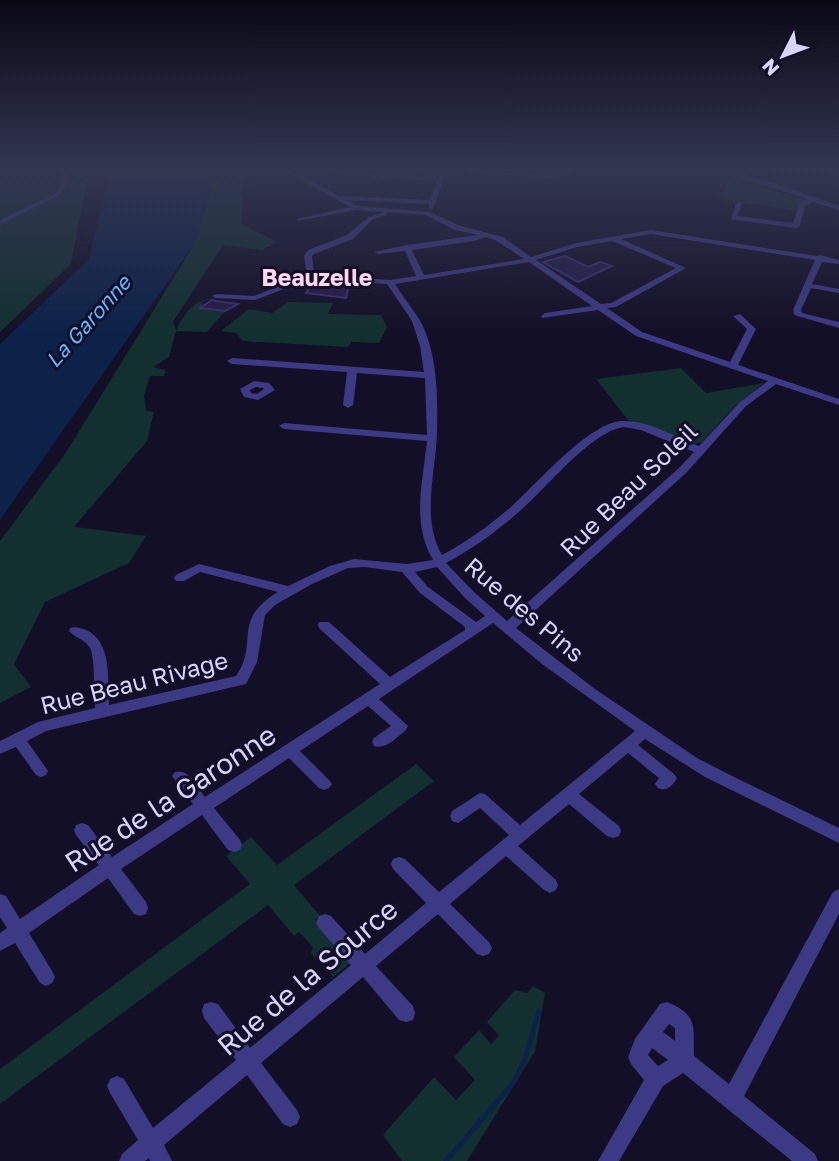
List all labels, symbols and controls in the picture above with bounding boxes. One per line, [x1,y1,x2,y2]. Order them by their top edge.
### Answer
north arrow [748,21,818,91]
text: N [757,55,783,81]
district label: Beauzelle [262,263,372,291]
water label: La Garonne [40,268,137,372]
street label: Rue Beau Soleil [553,416,703,562]
street label: Rue des Pins [459,551,591,667]
street label: Rue Beau Rivage [37,645,231,719]
street label: Rue de la Garonne [58,718,282,878]
street label: Rue de la Source [210,892,404,1062]

